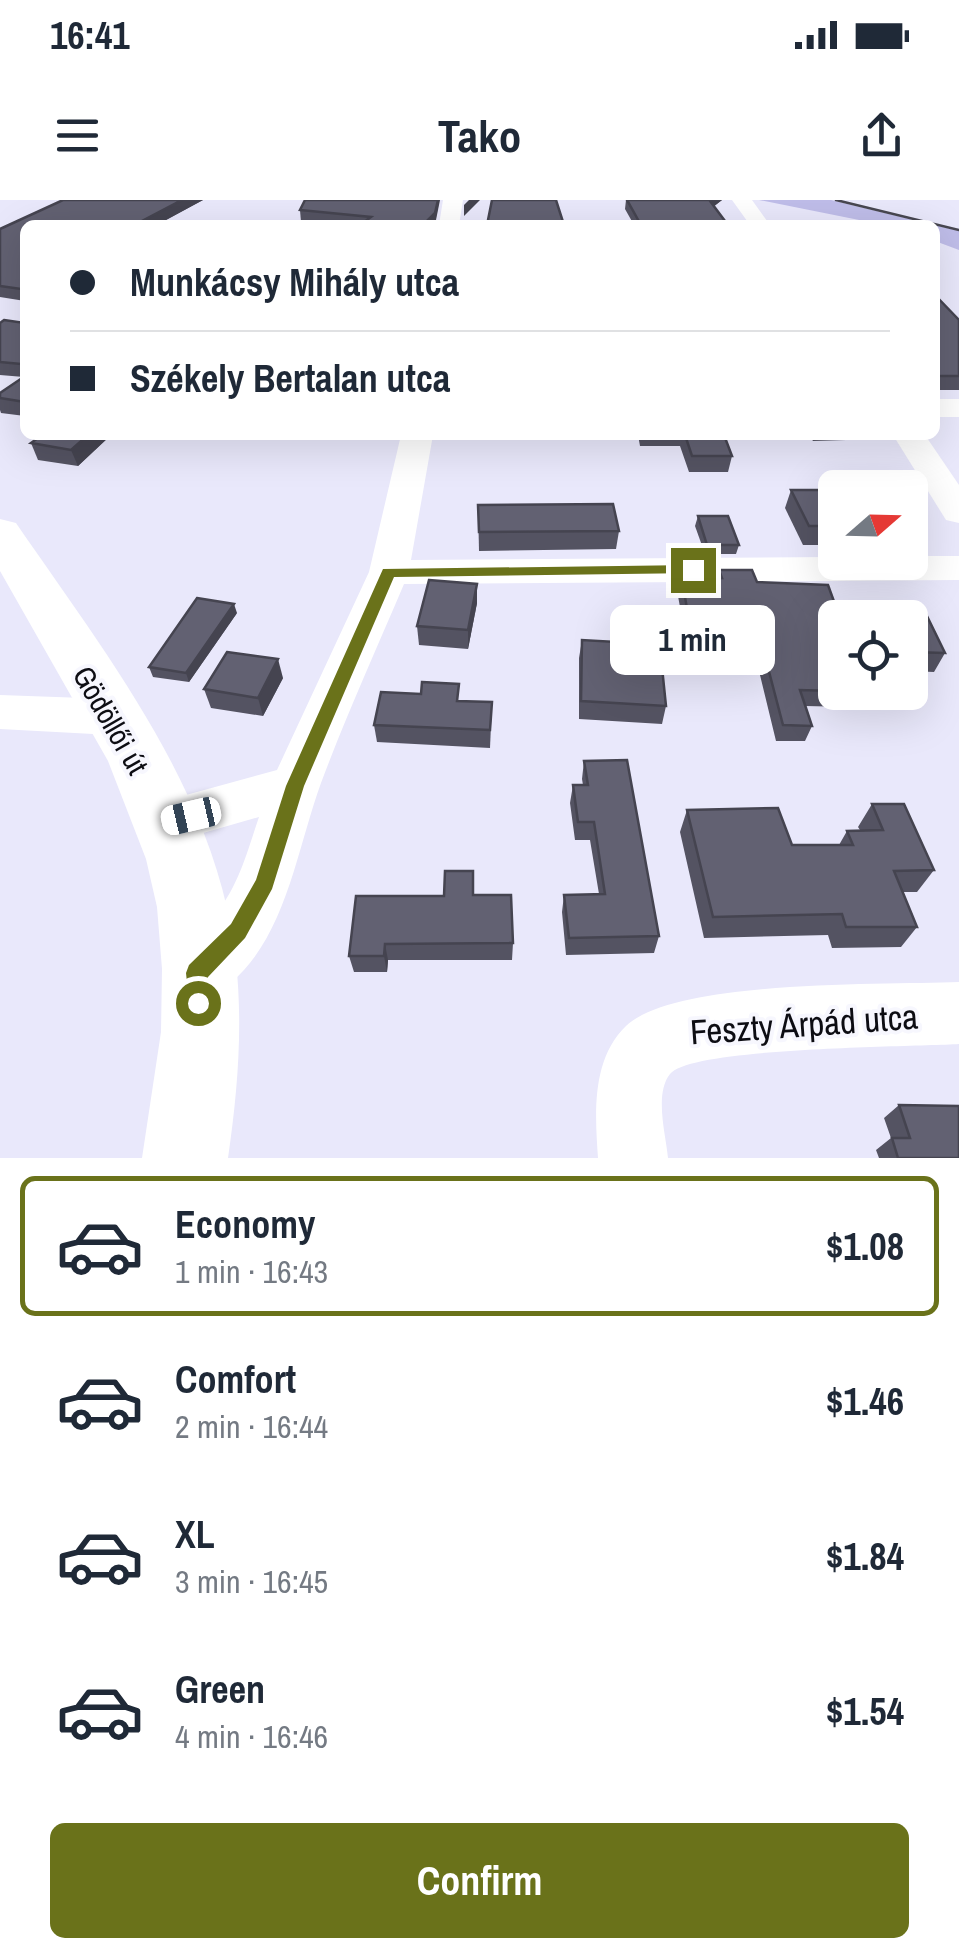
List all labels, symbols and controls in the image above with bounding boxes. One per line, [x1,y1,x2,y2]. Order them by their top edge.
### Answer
text: 16:41 [50,10,130,61]
text: Tako [438,105,521,166]
icon: menu [50,108,105,163]
icon: share [854,108,909,163]
text: Munkácsy Mihály utca [130,257,459,308]
text: Székely Bertalan utca [130,353,450,404]
north arrow [818,470,928,580]
map controls [818,470,928,710]
route end [671,548,716,593]
button: locate [818,600,928,710]
callout: 1 min [610,605,776,675]
text: 1 min [658,618,727,661]
street label: Gödöllői út [64,658,158,782]
car [158,795,224,837]
route start [176,981,221,1026]
street label: Feszty Árpád utca [688,993,920,1055]
text: Economy [175,1199,315,1250]
icon: car [55,1201,145,1291]
text: $1.08 [826,1221,904,1272]
text: 1 min · 16:43 [175,1250,328,1293]
text: Comfort [175,1354,296,1405]
icon: car [55,1356,145,1446]
text: $1.46 [826,1376,904,1427]
text: 2 min · 16:44 [175,1405,328,1448]
text: XL [175,1509,215,1560]
icon: car [55,1511,145,1601]
text: $1.84 [826,1531,904,1582]
text: 3 min · 16:45 [175,1560,328,1603]
text: Green [175,1664,265,1715]
icon: car [55,1666,145,1756]
text: $1.54 [826,1686,904,1737]
text: 4 min · 16:46 [175,1715,328,1758]
button: Confirm [50,1823,909,1938]

